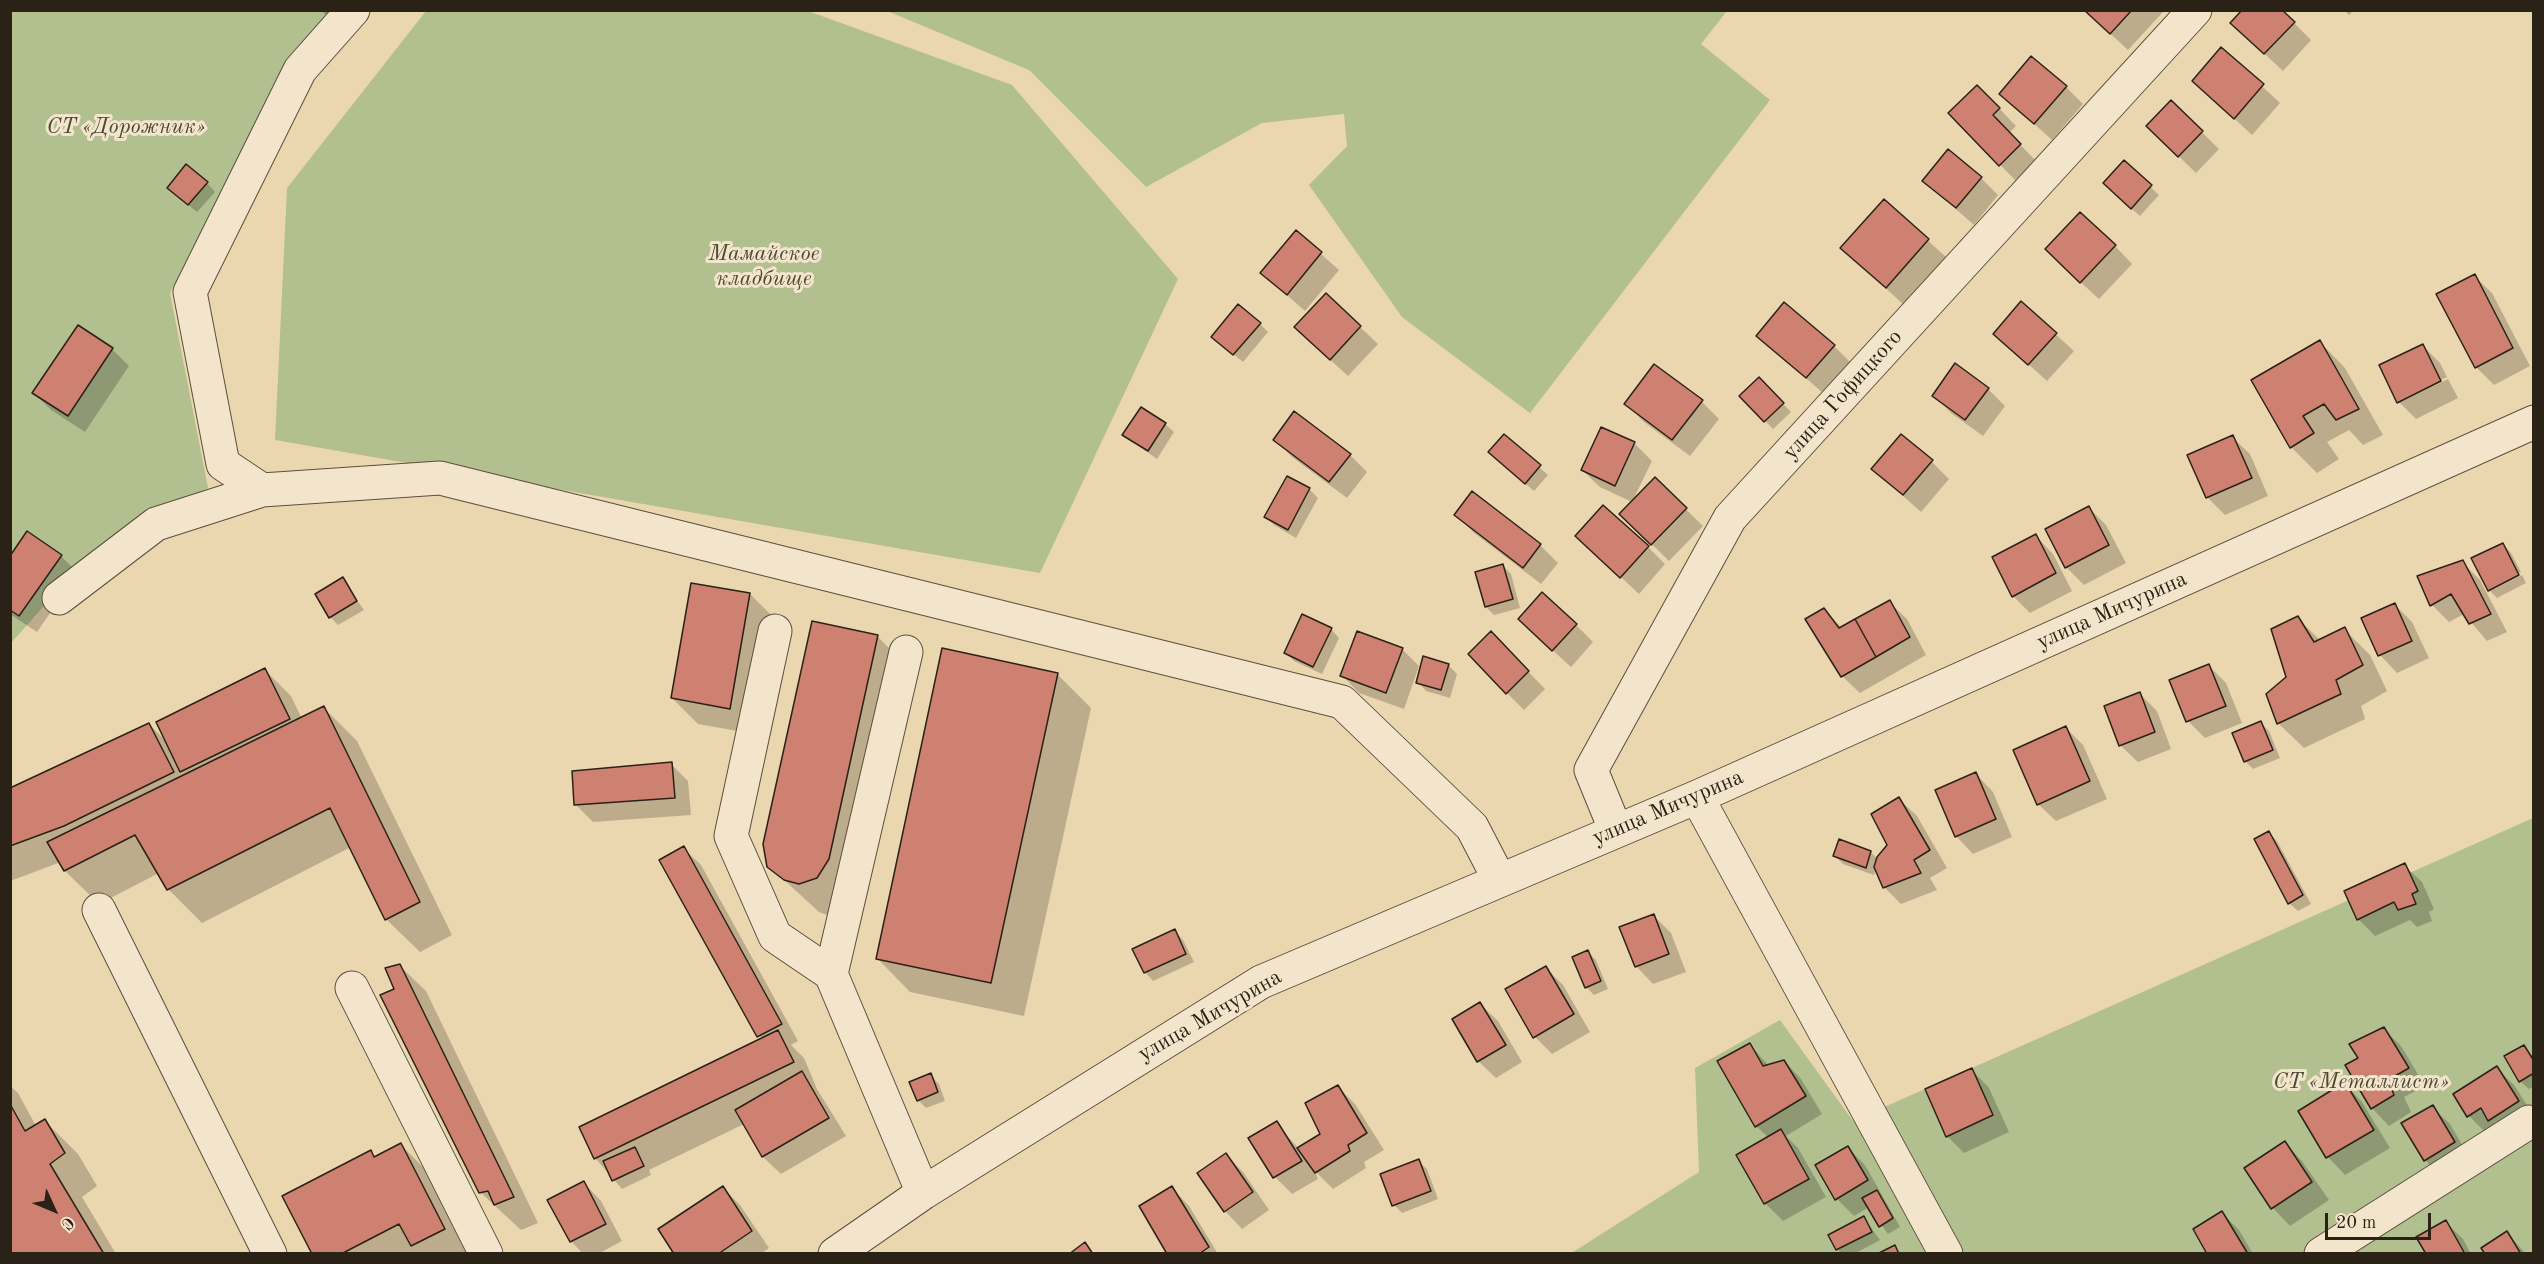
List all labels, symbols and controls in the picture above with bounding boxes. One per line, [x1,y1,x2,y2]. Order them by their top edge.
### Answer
park label: СТ «Дорожник» [46,114,206,140]
park label: Мамайское кладбище [708,241,820,292]
street label: улица Гофицкого [1778,325,1908,465]
street label: улица Мичурина [2033,566,2191,656]
street label: улица Мичурина [1589,764,1747,852]
street label: улица Мичурина [1133,964,1287,1068]
park label: СТ «Металлист» [2273,1069,2449,1095]
north arrow [24,1180,84,1240]
scale bar [2328,1201,2434,1239]
text: С [58,1213,76,1232]
text: 20 m [2336,1214,2376,1232]

